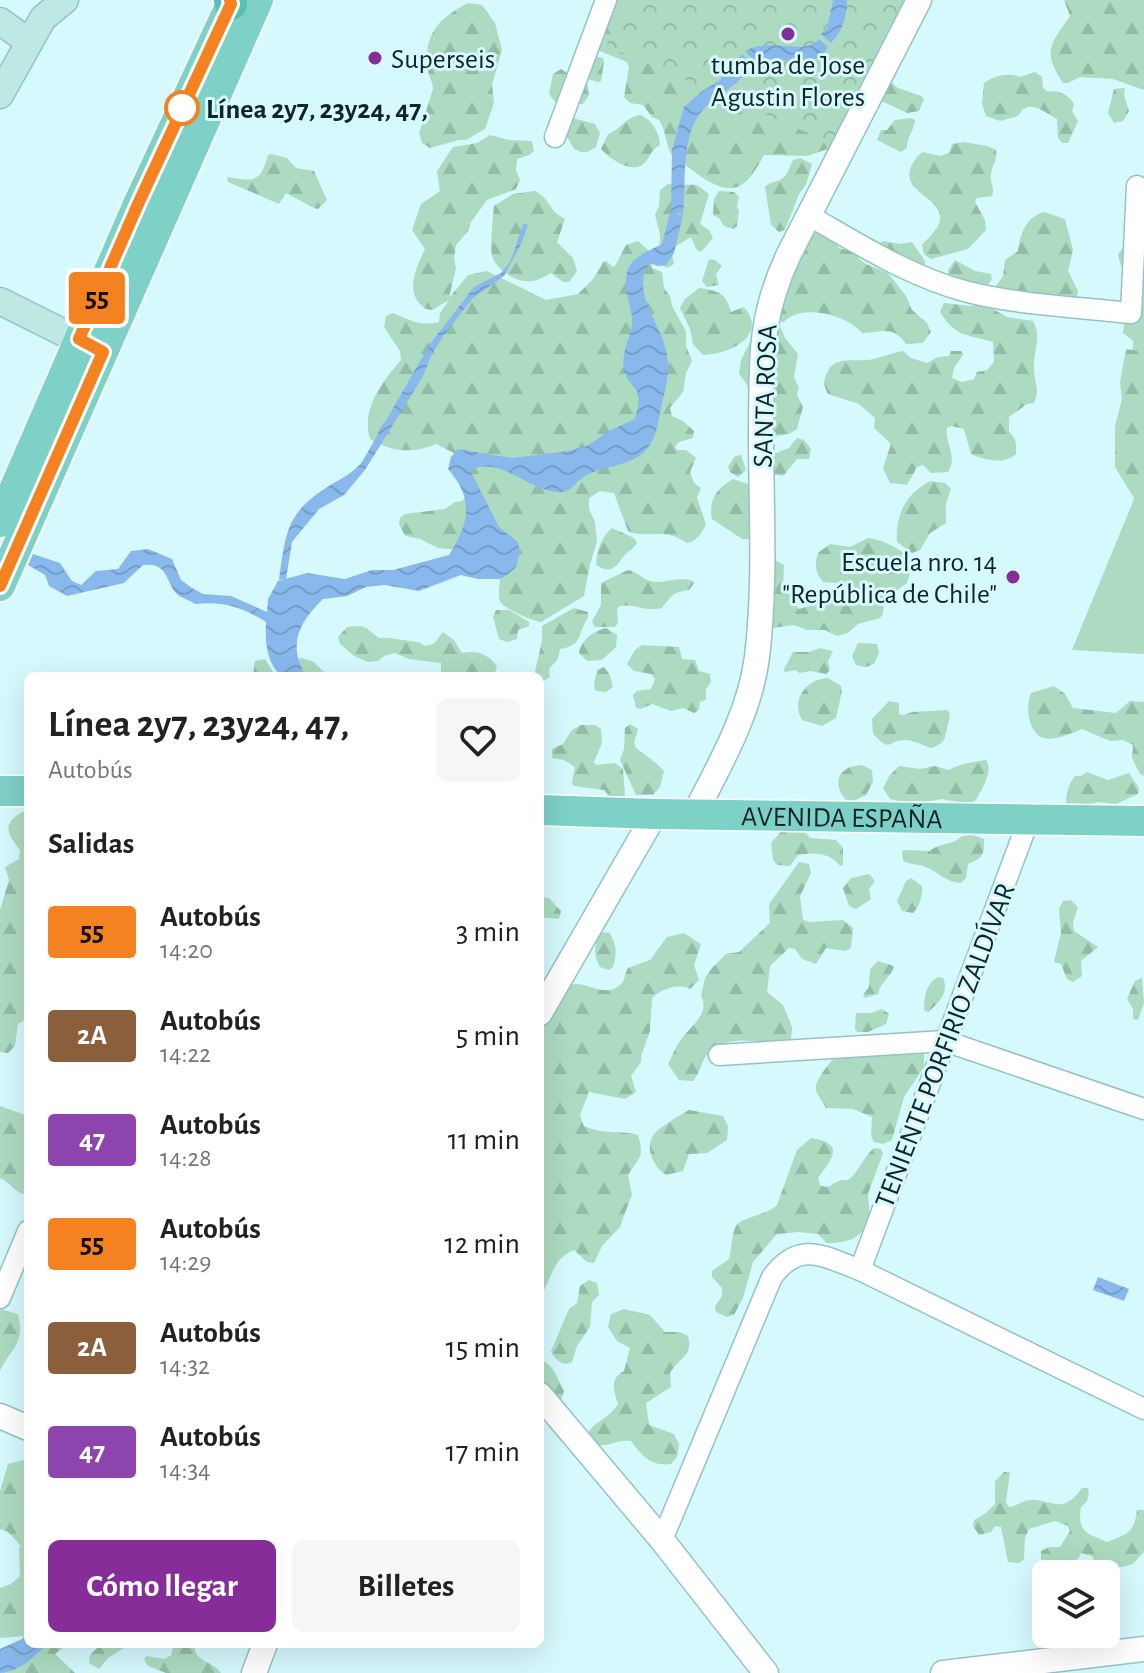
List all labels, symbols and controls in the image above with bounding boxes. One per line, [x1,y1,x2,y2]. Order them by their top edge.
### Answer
marker: tumba de Jose Agustin Flores [779,25,797,43]
place label: Superseis [391,46,495,74]
marker: Superseis [366,49,384,67]
place label: tumba de Jose Agustin Flores [711,52,865,112]
marker: Línea 2y7, 23y24, 47, [165,91,199,125]
place label: Línea 2y7, 23y24, 47, [206,96,428,124]
line badge: 55 [61,272,133,324]
text: 55 [85,284,109,312]
street label: SANTA ROSA [750,324,782,468]
place label: Escuela nro. 14 "República de Chile" [782,549,997,609]
marker: Escuela nro. 14 "República de Chile" [1004,568,1022,586]
button: heart [436,698,520,782]
text: Línea 2y7, 23y24, 47, [48,706,349,744]
text: Autobús [48,757,133,783]
street label: AVENIDA ESPAÑA [741,803,943,834]
text: Salidas [48,829,134,859]
street label: TENIENTE PORFIRIO ZALDÍVAR [868,879,1021,1212]
text: Autobús [160,902,261,932]
text: 3 min [456,917,520,947]
text: 55 [80,918,104,946]
text: 14:20 [160,937,213,963]
text: Autobús [160,1006,261,1036]
text: 5 min [456,1021,520,1051]
text: 2A [77,1022,107,1050]
text: 14:22 [160,1041,211,1067]
text: Autobús [160,1110,261,1140]
text: 11 min [448,1125,520,1155]
text: 47 [79,1126,105,1154]
text: 14:28 [160,1145,212,1171]
text: Autobús [160,1214,261,1244]
text: 12 min [444,1229,520,1259]
text: 55 [80,1230,104,1258]
text: 14:29 [160,1249,211,1275]
text: Autobús [160,1318,261,1348]
text: 15 min [445,1333,520,1363]
text: 2A [77,1334,107,1362]
text: 14:32 [160,1353,210,1379]
text: Autobús [160,1422,261,1452]
text: 17 min [445,1437,520,1467]
text: 47 [79,1438,105,1466]
text: 14:34 [160,1457,211,1483]
button: Cómo llegar [48,1540,276,1632]
button: Billetes [292,1540,520,1632]
map controls [1032,1560,1120,1648]
button: layers [1032,1560,1120,1648]

